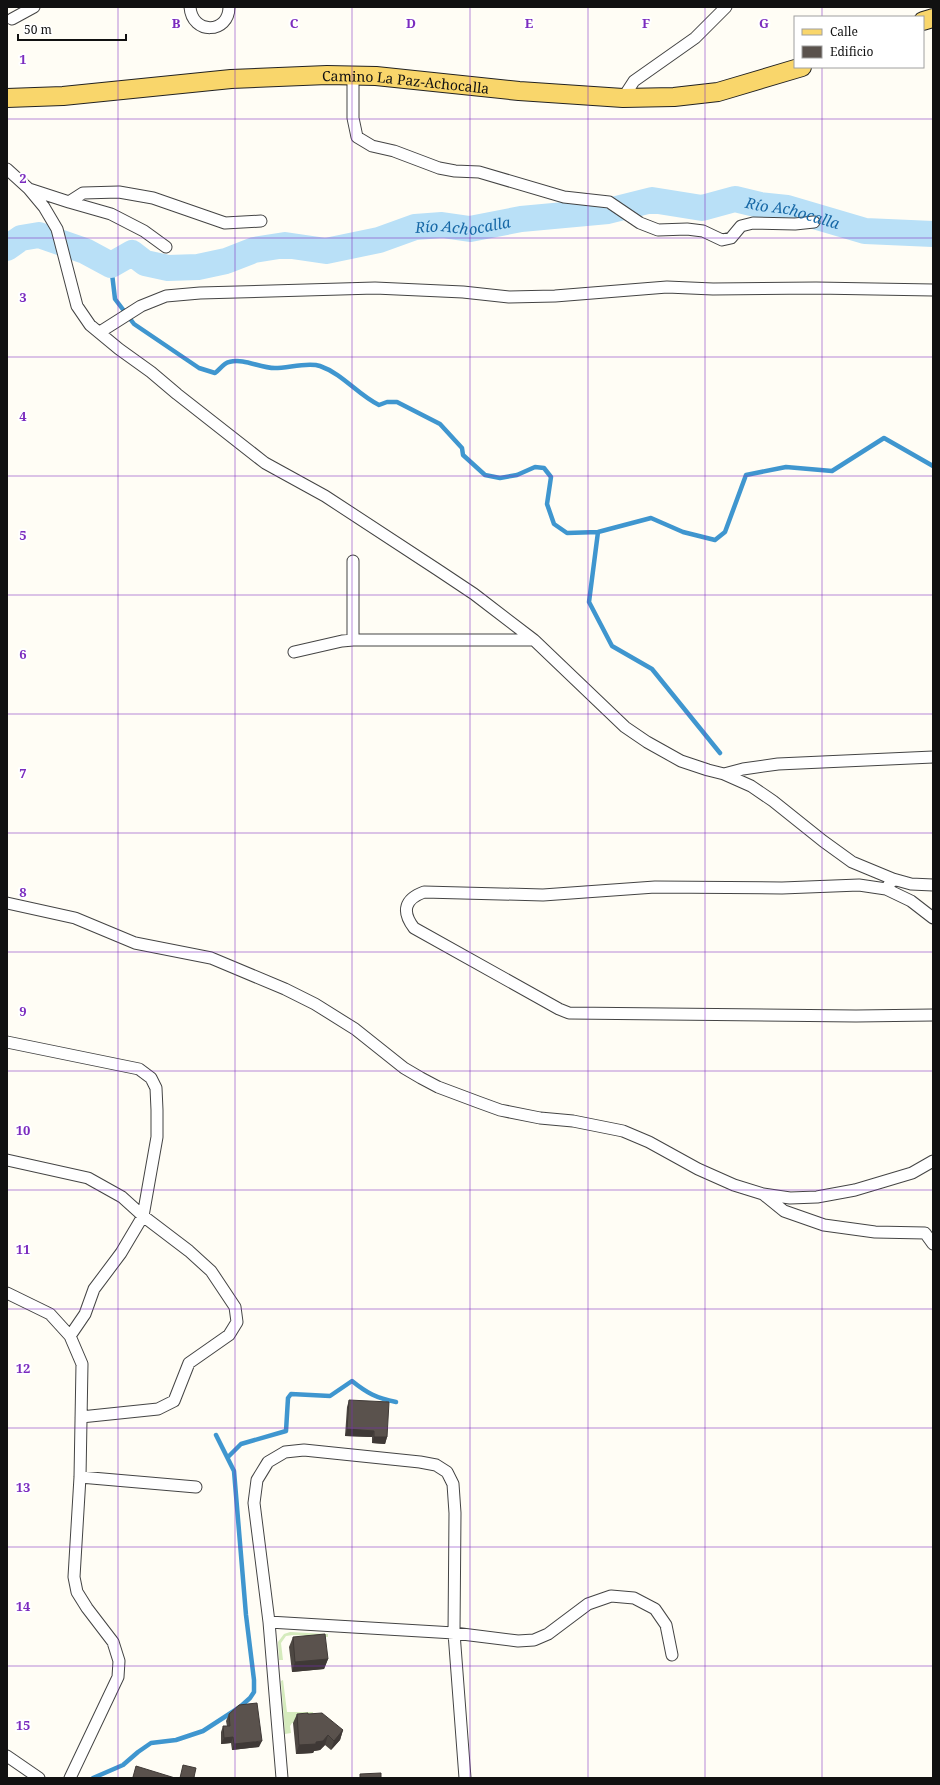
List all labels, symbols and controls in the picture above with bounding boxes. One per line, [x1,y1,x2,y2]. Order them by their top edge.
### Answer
text: B [172,14,181,32]
text: C [290,14,299,32]
text: D [406,14,416,32]
text: E [525,14,534,32]
text: F [642,14,650,32]
text: G [759,14,769,32]
scale bar [18,16,126,42]
legend [794,16,924,68]
text: 50 m [24,21,52,38]
text: Calle [830,23,858,40]
text: Edificio [830,43,873,60]
text: 1 [19,50,27,68]
street label: Camino La Paz-Achocalla [322,65,490,97]
text: 2 [19,169,27,187]
water label: Río Achocalla [743,192,842,233]
water label: Río Achocalla [413,211,512,239]
text: 3 [19,288,27,306]
text: 4 [19,407,27,425]
text: 5 [19,526,27,544]
text: 6 [19,645,27,663]
text: 7 [19,764,27,782]
text: 8 [19,883,27,901]
text: 9 [19,1002,27,1020]
text: 10 [16,1121,30,1139]
text: 11 [16,1240,30,1258]
text: 12 [16,1359,30,1377]
text: 13 [16,1478,30,1496]
text: 14 [16,1597,31,1615]
text: 15 [16,1716,30,1734]

